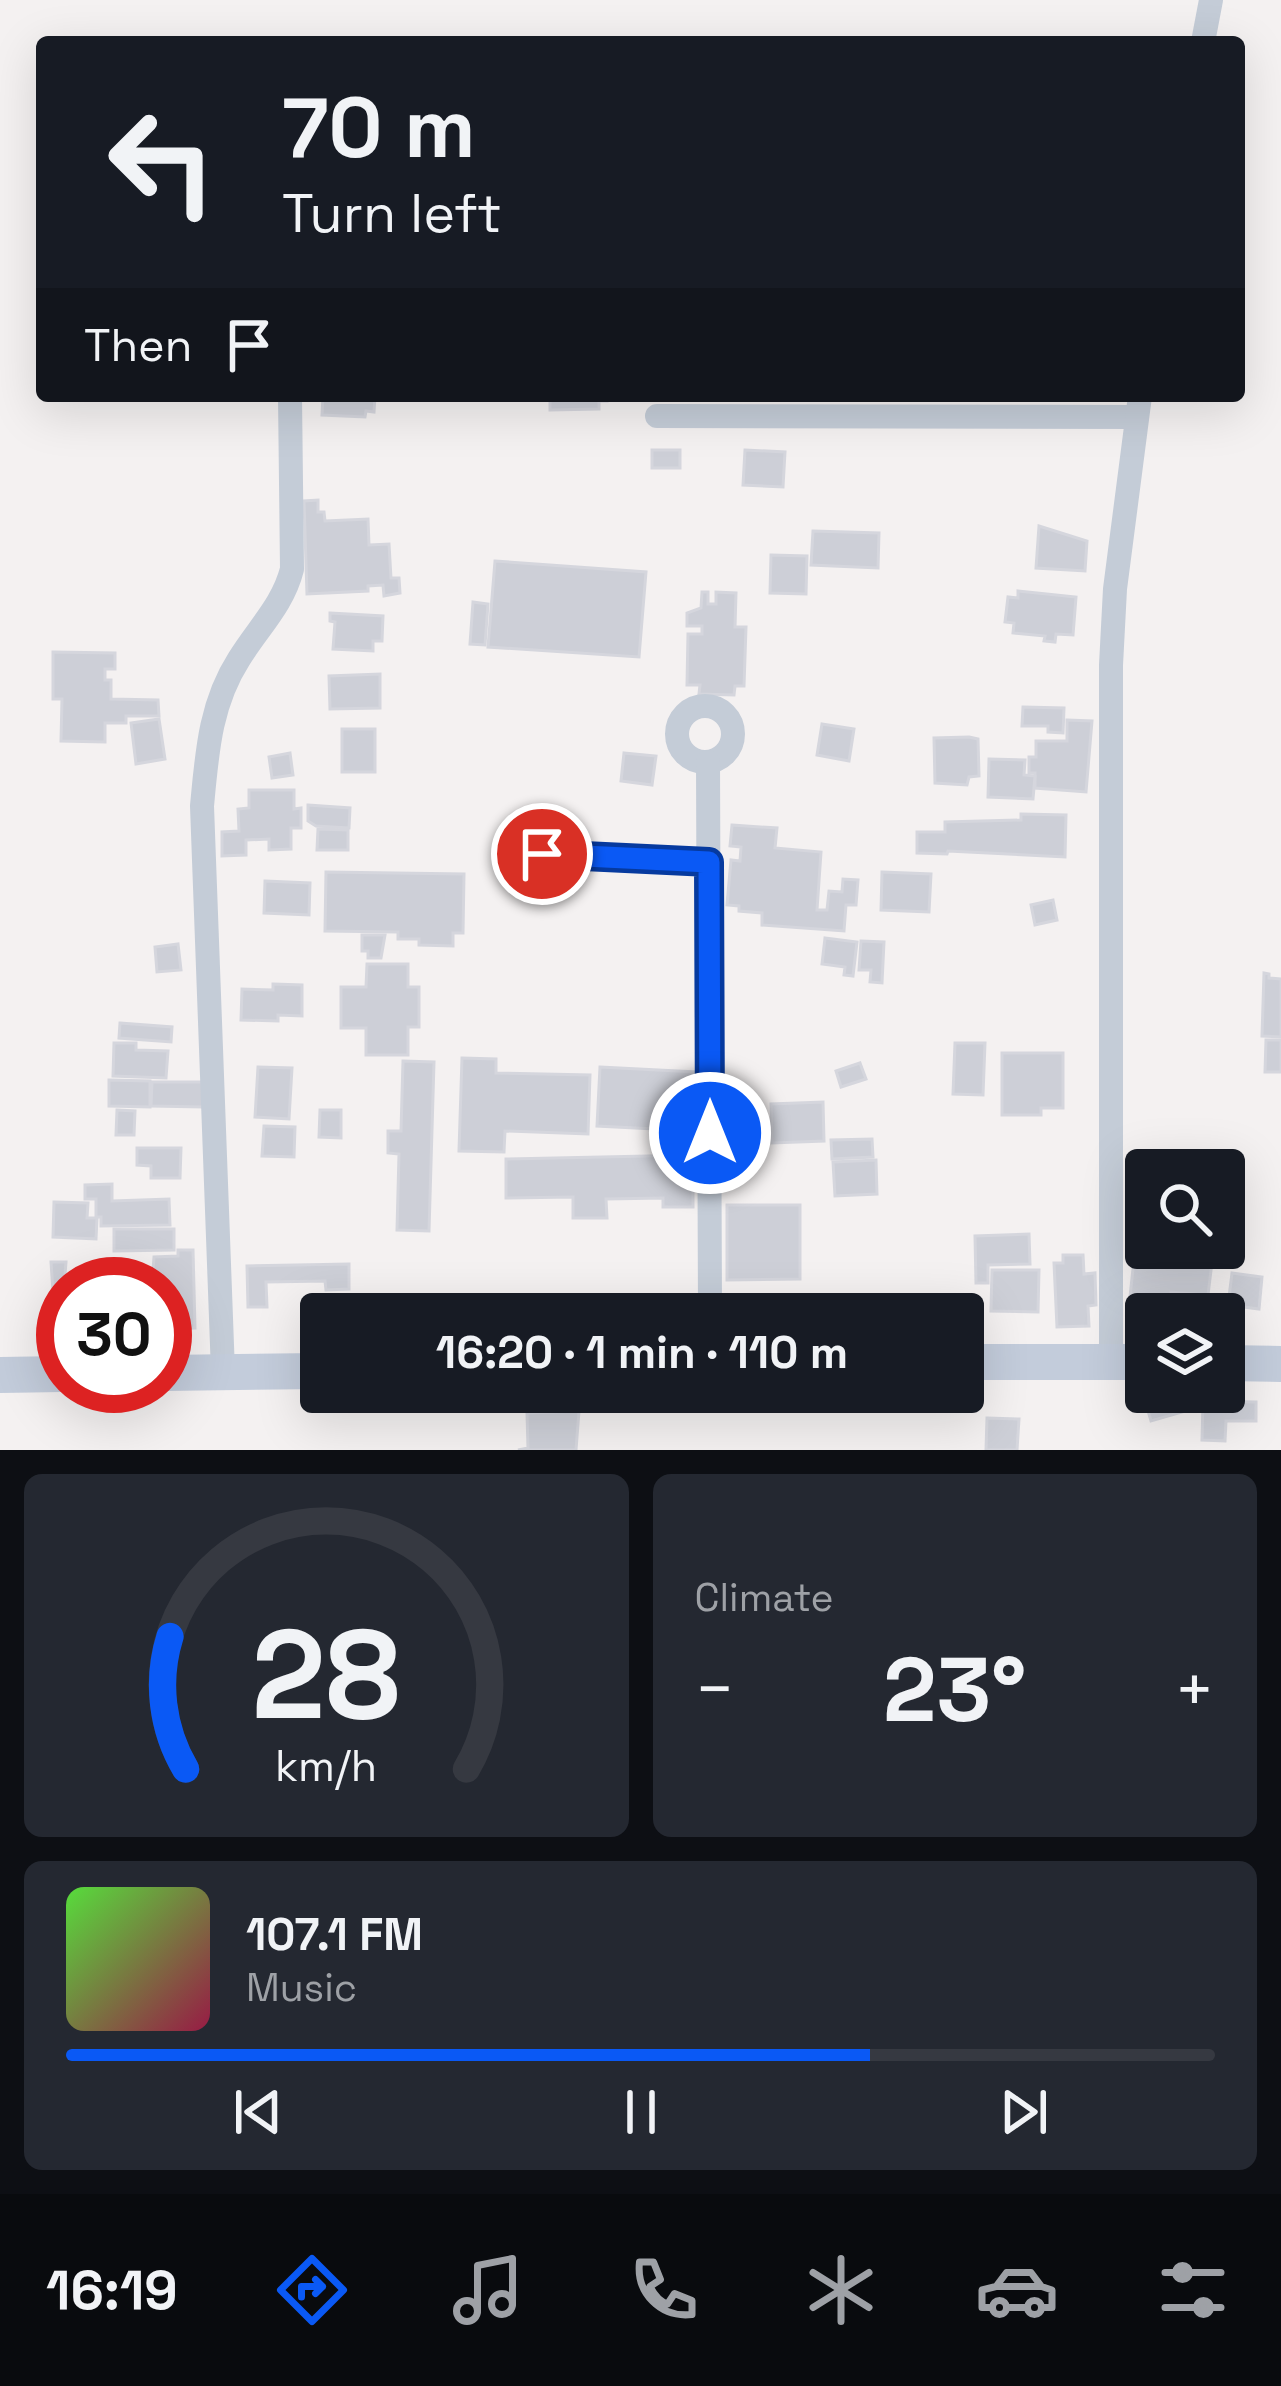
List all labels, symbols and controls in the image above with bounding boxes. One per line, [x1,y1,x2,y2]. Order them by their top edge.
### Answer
text: 70 m [282,74,476,182]
icon: left [84,84,240,240]
text: Turn left [282,179,502,248]
icon: arrive [216,312,282,378]
text: Then [84,317,192,374]
pin [491,803,593,905]
icon: arrive [509,821,575,887]
position arrow [647,1070,773,1196]
map controls [1125,1149,1245,1413]
button: search [1125,1149,1245,1269]
speed limit sign: 30 [36,1257,192,1413]
button: layers [1125,1293,1245,1413]
text: 16:20 · 1 min · 110 m [436,1324,848,1381]
text: Climate [695,1573,834,1622]
text: 28 [252,1595,401,1754]
text: 23° [883,1632,1027,1747]
text: − [695,1647,735,1731]
text: + [1174,1647,1215,1731]
text: km/h [275,1738,377,1793]
text: 107.1 FM [246,1906,423,1963]
text: Music [246,1963,357,2012]
icon: previous [225,2079,291,2145]
icon: pause [608,2079,674,2145]
icon: next [991,2079,1057,2145]
icon: directions [270,2248,354,2332]
icon: music [446,2248,530,2332]
icon: phone [622,2248,706,2332]
icon: climate [799,2248,883,2332]
icon: car [975,2248,1059,2332]
icon: filters [1151,2248,1235,2332]
text: 16:19 [46,2256,178,2325]

